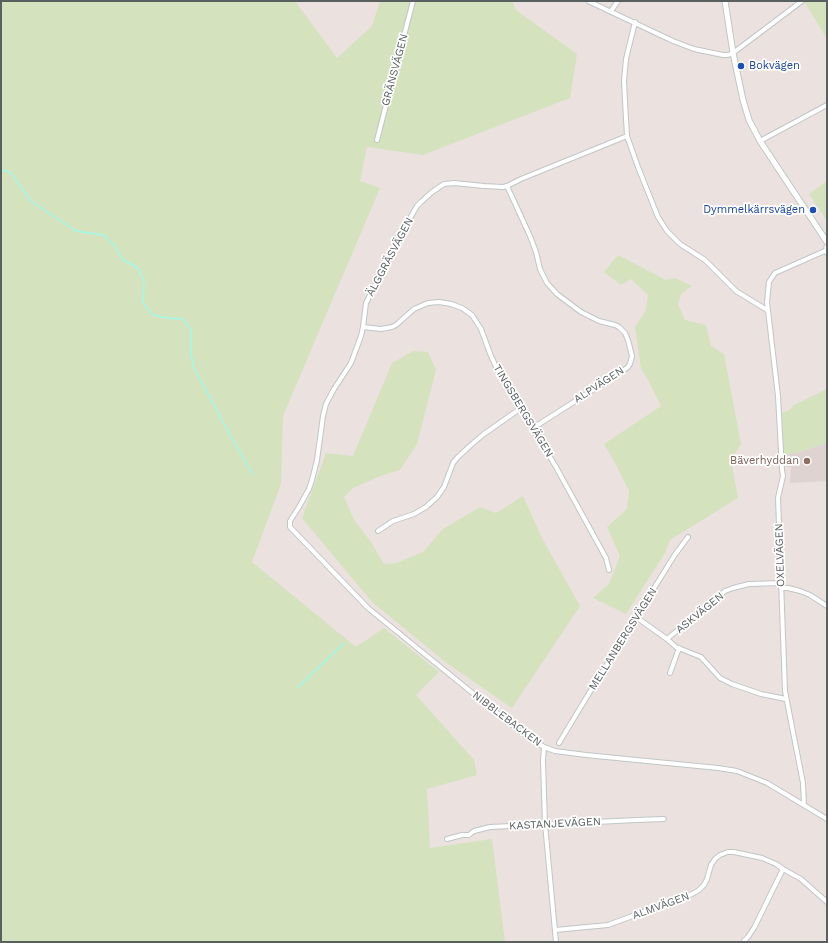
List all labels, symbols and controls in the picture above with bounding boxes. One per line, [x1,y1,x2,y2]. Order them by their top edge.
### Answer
street label: GRÄNSVÄGEN [379,33,411,107]
place label: Bokvägen [749,59,800,73]
marker: Bokvägen [736,61,746,71]
place label: Dymmelkärrsvägen [703,203,805,217]
marker: Dymmelkärrsvägen [808,205,818,215]
street label: ÄLGGRÄSVÄGEN [364,215,416,299]
street label: TINGSBERGSVÄGEN [490,362,556,460]
street label: ALPVÄGEN [572,364,626,406]
place label: Bäverhyddan [730,454,799,468]
marker: Bäverhyddan [802,456,812,466]
street label: OXELVÄGEN [772,523,788,587]
street label: MELLANBERGSVÄGEN [586,586,660,692]
street label: ASKVÄGEN [673,590,727,636]
street label: NIBBLEBACKEN [470,689,544,749]
street label: KASTANJEVÄGEN [509,815,601,833]
street label: ALMVÄGEN [631,890,691,922]

